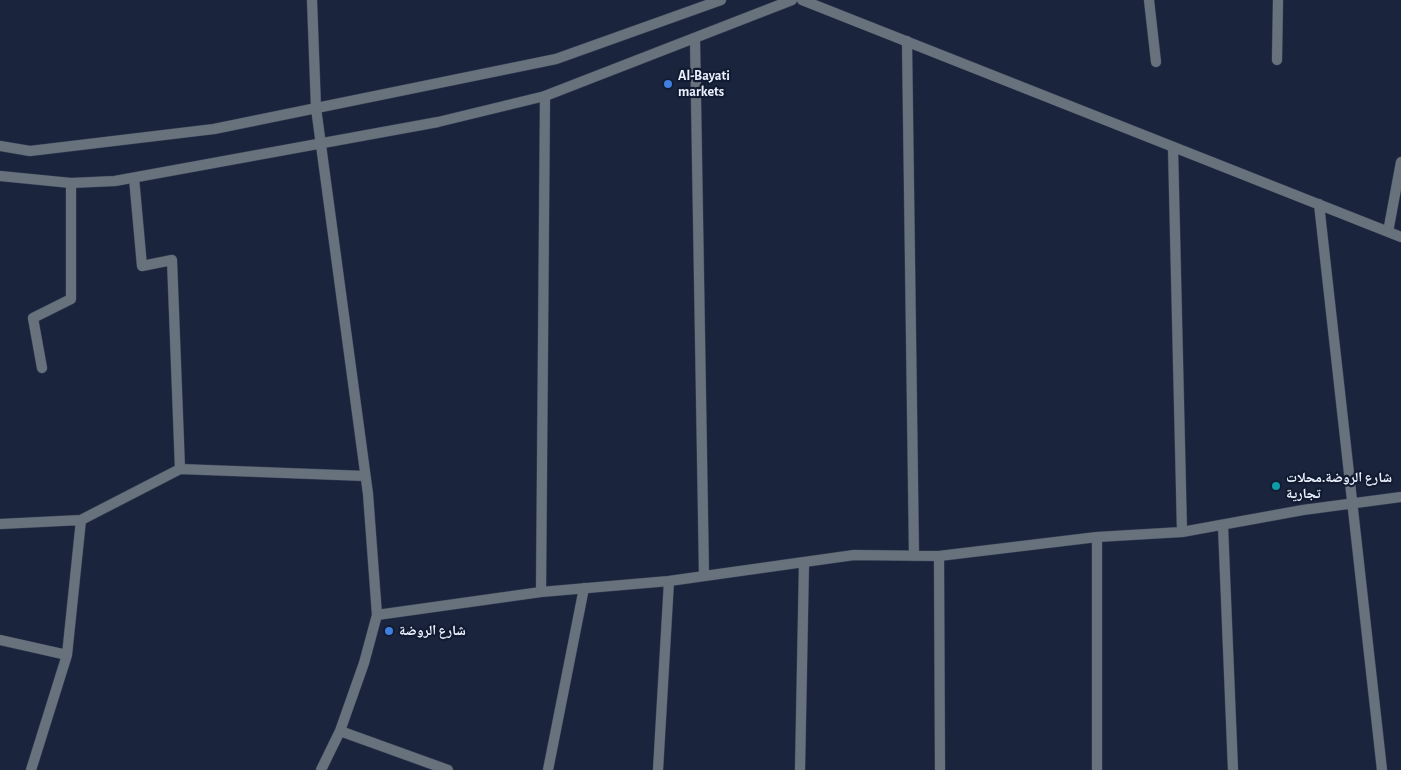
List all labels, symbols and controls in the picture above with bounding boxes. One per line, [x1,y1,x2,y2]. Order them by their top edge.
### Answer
place label: Al-Bayati markets [678,68,730,100]
marker: Al-Bayati markets [662,78,674,90]
place label: شارع الروضة.محلات تجارية [1286,470,1392,502]
marker: شارع الروضة.محلات تجارية [1270,480,1282,492]
place label: شارع الروضة [399,623,466,639]
marker: شارع الروضة [383,625,395,637]

